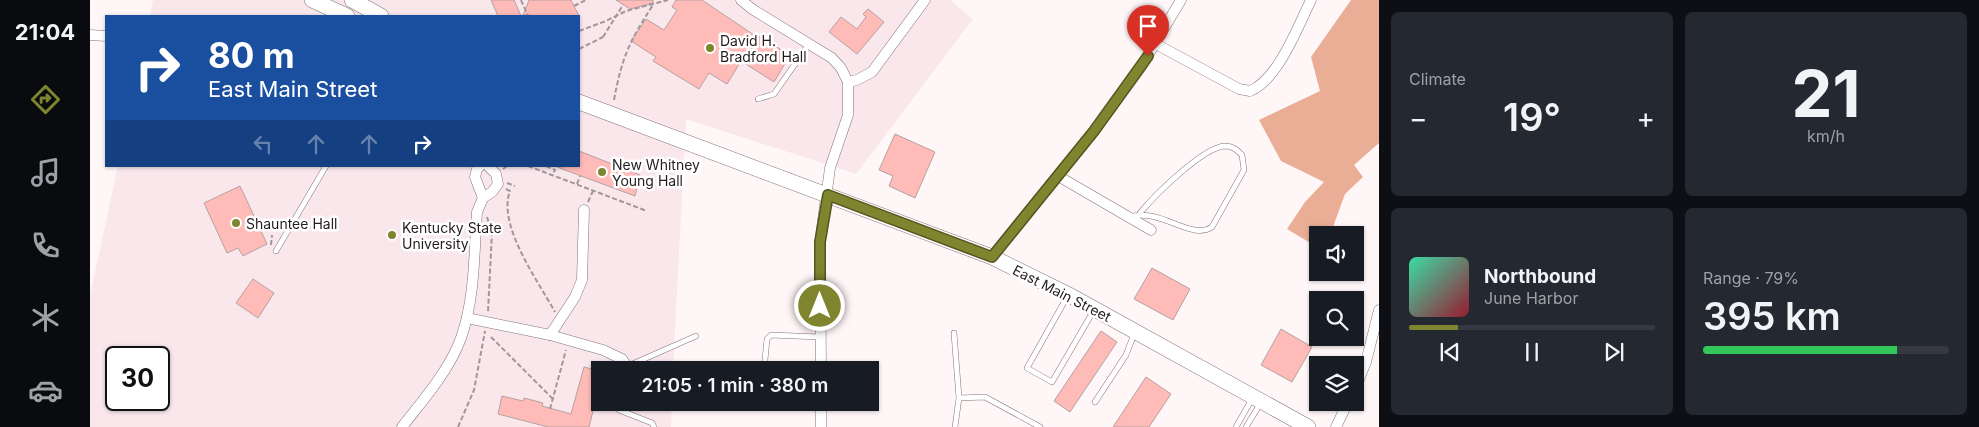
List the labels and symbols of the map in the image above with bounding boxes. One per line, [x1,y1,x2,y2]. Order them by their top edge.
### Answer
pin [1127,5,1169,56]
place label: David H. Bradford Hall [720,32,807,65]
marker: David H. Bradford Hall [704,42,716,54]
place label: New Whitney Young Hall [612,156,700,189]
marker: New Whitney Young Hall [596,166,608,178]
place label: Shauntee Hall [246,215,337,232]
marker: Shauntee Hall [230,217,242,229]
place label: Kentucky State University [402,219,502,252]
marker: Kentucky State University [386,229,398,241]
street label: East Main Street [1010,261,1114,325]
position arrow [793,279,845,331]
speed limit sign: 30 [105,346,170,411]

